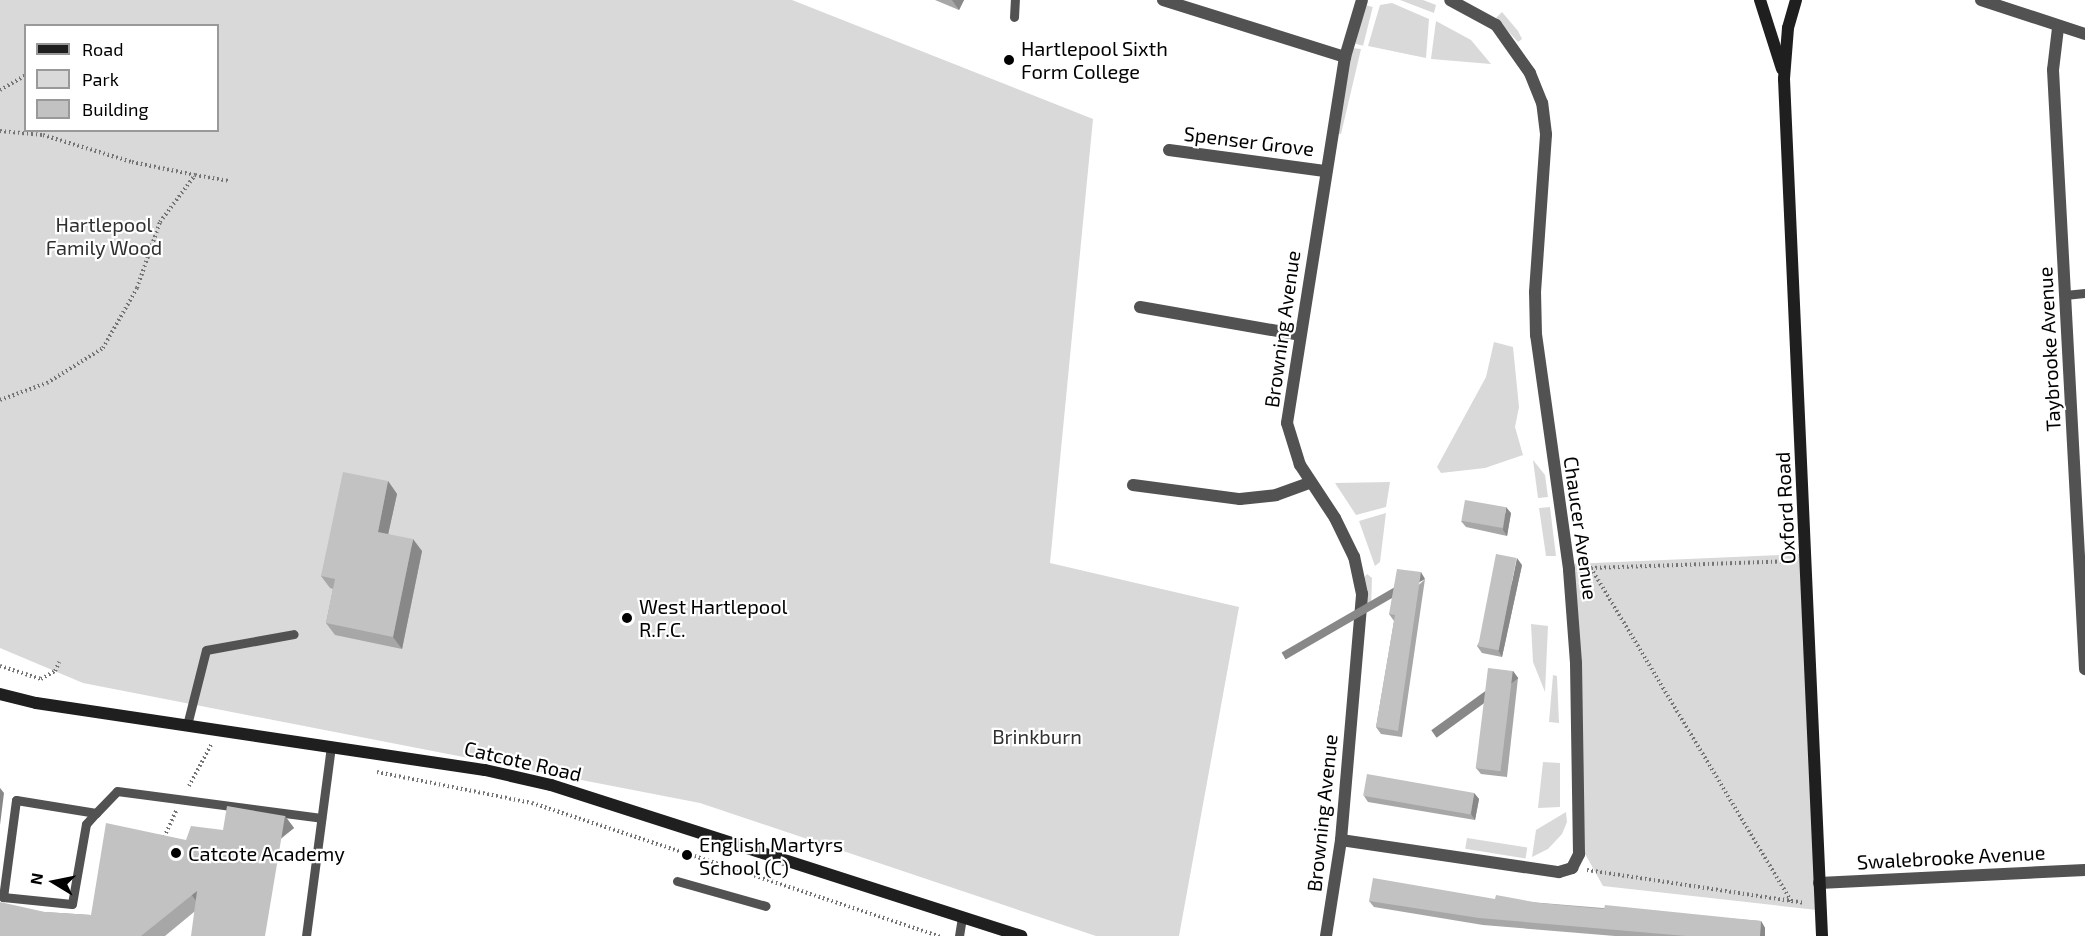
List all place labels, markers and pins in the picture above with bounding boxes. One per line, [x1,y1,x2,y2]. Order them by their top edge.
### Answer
place label: Hartlepool Sixth Form College [1021,36,1168,83]
marker: Hartlepool Sixth Form College [1002,53,1016,67]
place label: West Hartlepool R.F.C. [639,594,787,641]
marker: West Hartlepool R.F.C. [620,611,634,625]
place label: English Martyrs School (C) [699,832,843,879]
place label: Catcote Academy [188,841,345,865]
marker: Catcote Academy [169,846,183,860]
marker: English Martyrs School (C) [680,848,694,862]

